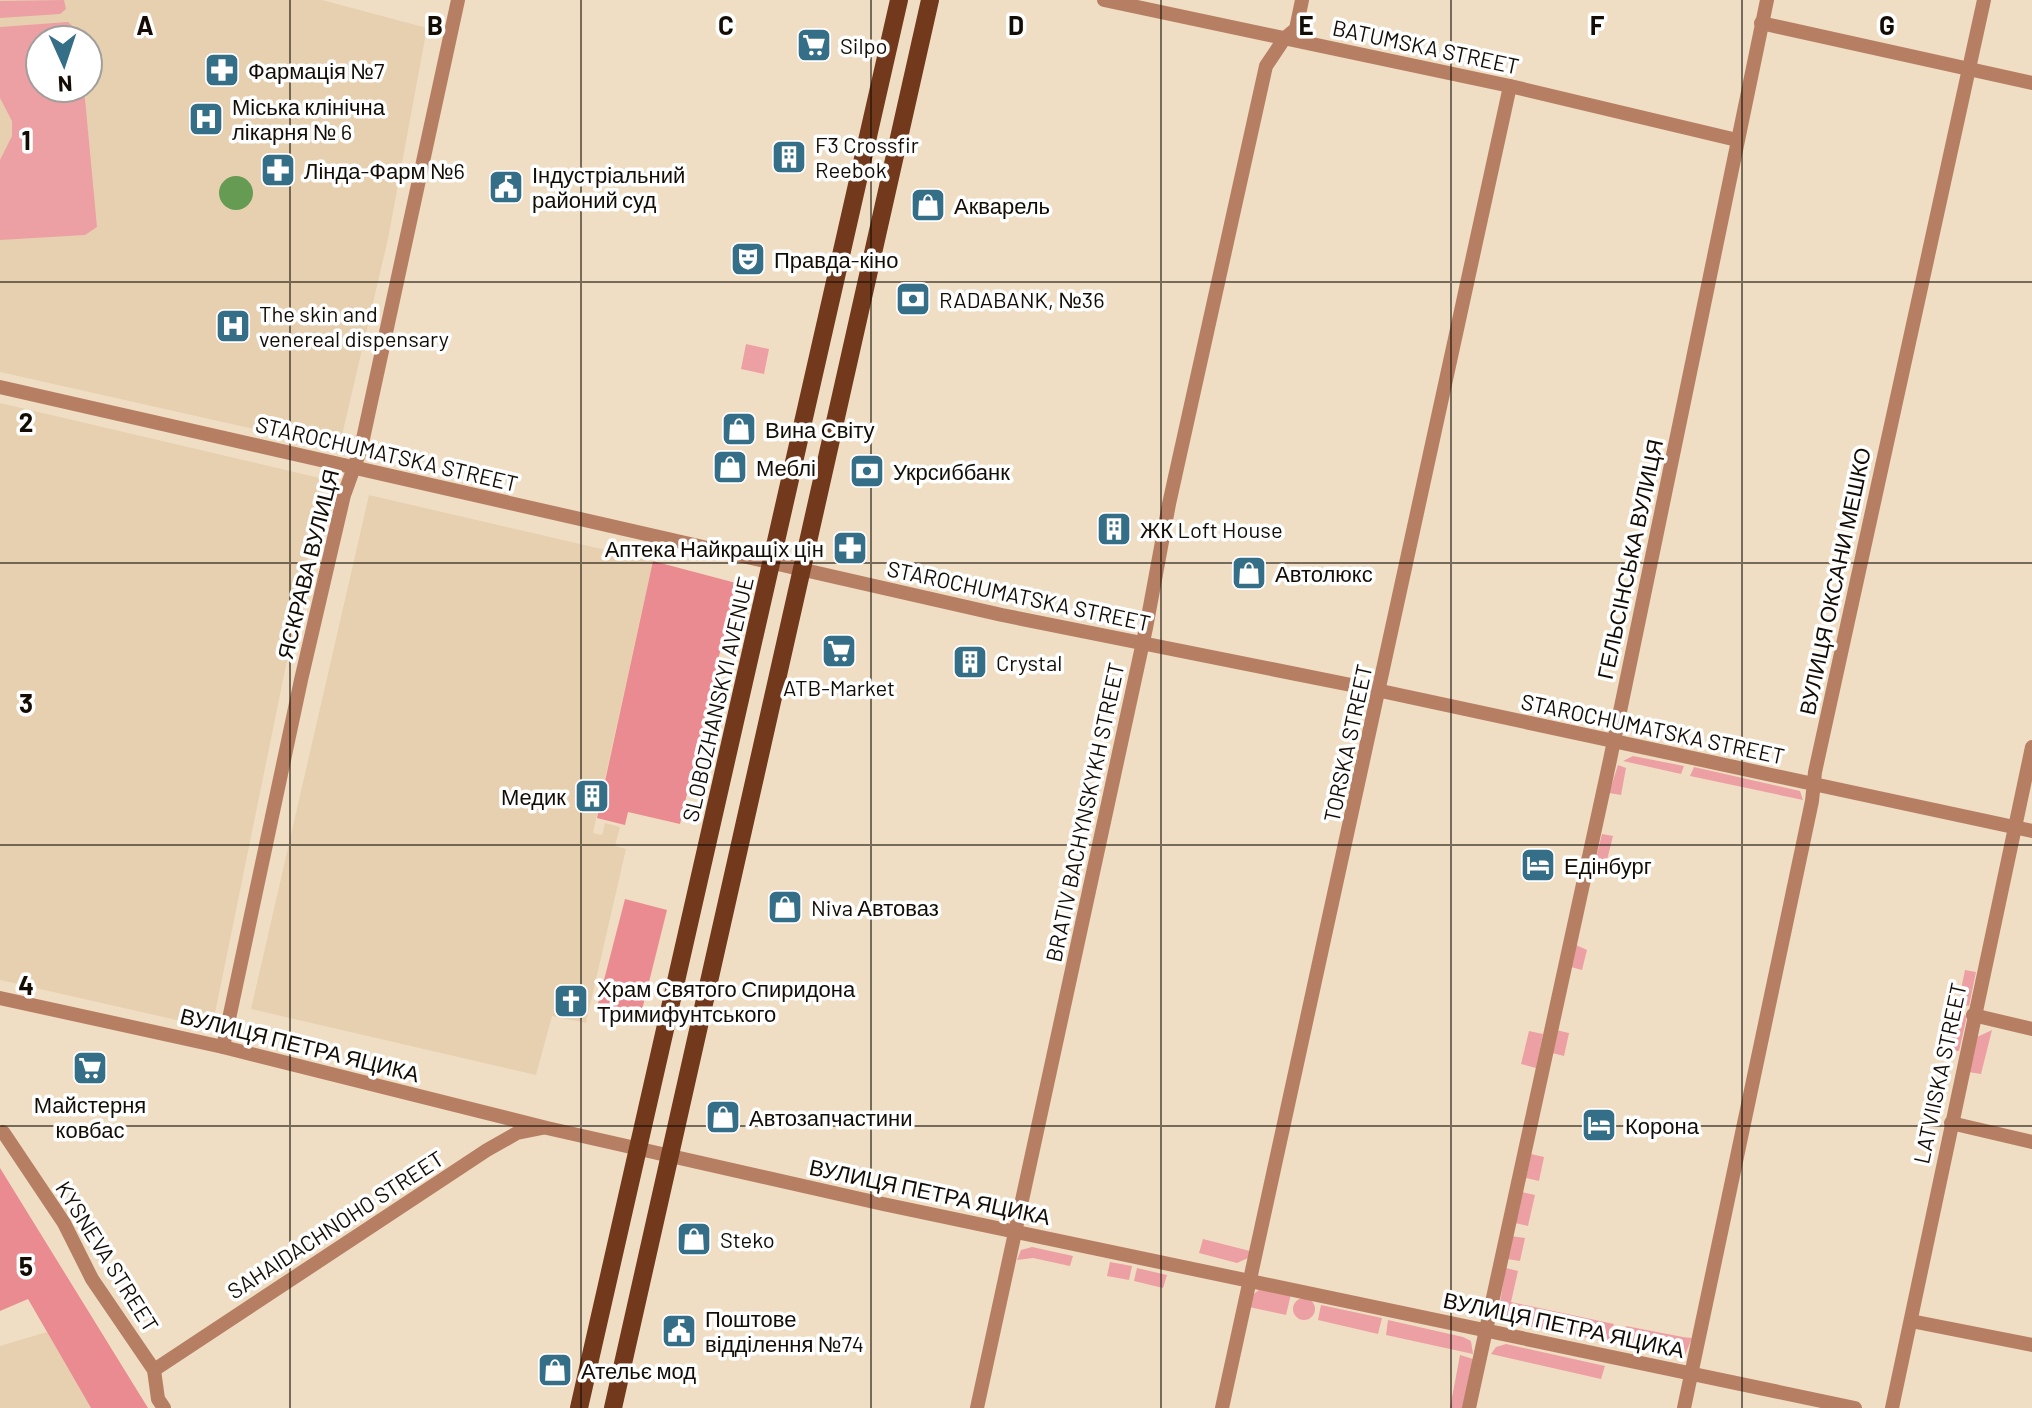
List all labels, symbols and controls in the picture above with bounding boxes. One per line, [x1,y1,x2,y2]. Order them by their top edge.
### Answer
text: A [136,9,154,40]
text: B [427,9,443,40]
text: C [718,9,734,40]
text: D [1008,9,1024,40]
text: E [1298,9,1314,40]
text: F [1590,9,1605,40]
text: G [1879,9,1895,40]
street label: BATUMSKA STREET [1330,14,1522,78]
north arrow [24,24,104,104]
supermarket icon: Silpo [795,26,833,64]
place label: Silpo [840,32,888,58]
pharmacy icon: Фармація №7 [203,51,241,89]
place label: Фармація №7 [248,57,384,84]
text: N [57,72,73,98]
place label: Міська клінічна лікарня № 6 [232,93,386,145]
hospital icon: Міська клінічна лікарня № 6 [187,100,225,138]
text: 1 [21,124,31,155]
place label: F3 Crossfir Reebok [815,131,919,182]
building icon: F3 Crossfir Reebok [770,138,808,176]
pharmacy icon: Лінда-Фарм №6 [259,151,297,189]
place label: Лінда-Фарм №6 [304,157,465,184]
place label: Індустріальний районий суд [532,161,685,213]
public building icon: Індустріальний районий суд [487,168,525,206]
shop icon: Акварель [909,186,947,224]
place label: Акварель [954,192,1050,219]
theatre icon: Правда-кіно [729,240,767,278]
place label: Правда-кіно [774,246,898,273]
bank icon: RADABANK, №36 [894,280,932,318]
place label: RADABANK, №36 [939,286,1105,312]
place label: The skin and venereal dispensary [259,300,449,351]
hospital icon: The skin and venereal dispensary [214,307,252,345]
text: 2 [19,406,33,437]
street label: STAROCHUMATSKA STREET [253,410,521,496]
shop icon: Вина Світу [720,410,758,448]
place label: Вина Світу [765,416,875,443]
street label: ГЕЛЬСІНСЬКА ВУЛИЦЯ [1591,437,1668,682]
street label: ВУЛИЦЯ ОКСАНИ МЕШКО [1793,445,1876,717]
shop icon: Меблі [711,448,749,486]
bank icon: Укрсиббанк [848,452,886,490]
place label: Меблі [756,454,816,480]
place label: Укрсиббанк [893,458,1010,485]
street label: ЯСКРАВА ВУЛИЦЯ [271,466,344,662]
building icon: ЖК Loft House [1095,510,1133,548]
place label: ЖК Loft House [1140,516,1283,542]
pharmacy icon: Аптека Найкращiх цiн [831,529,869,567]
place label: Аптека Найкращiх цiн [605,535,824,562]
street label: STAROCHUMATSKA STREET [885,554,1153,636]
shop icon: Автолюкс [1230,554,1268,592]
place label: Автолюкс [1275,560,1373,586]
street label: SLOBOZHANSKYI AVENUE [676,574,758,824]
supermarket icon: ATB-Market [820,632,858,670]
building icon: Crystal [951,643,989,681]
place label: Crystal [996,649,1062,675]
street label: BRATIV BACHYNSKYKH STREET [1040,660,1128,964]
street label: TORSKA STREET [1318,662,1376,824]
place label: ATB-Market [783,674,895,700]
text: 3 [19,687,33,718]
street label: STAROCHUMATSKA STREET [1519,687,1787,769]
building icon: Медик [573,777,611,815]
place label: Медик [501,783,566,810]
hotel icon: Едінбург [1519,846,1557,884]
place label: Едінбург [1564,852,1652,879]
shop icon: Niva Автоваз [766,888,804,926]
place label: Niva Автоваз [811,894,939,920]
text: 4 [18,969,34,1000]
place label: Храм Святого Спиридона Тримифунтського [597,975,856,1027]
street label: LATVIISKA STREET [1907,980,1971,1166]
church icon: Храм Святого Спиридона Тримифунтського [552,982,590,1020]
street label: ВУЛИЦЯ ПЕТРА ЯЦИКА [177,1002,423,1087]
supermarket icon: Майстерня ковбас [71,1049,109,1087]
place label: Майстерня ковбас [34,1091,146,1142]
shop icon: Автозапчастини [704,1098,742,1136]
place label: Автозапчастини [749,1104,912,1130]
hotel icon: Корона [1580,1106,1618,1144]
place label: Корона [1625,1112,1700,1139]
street label: SAHAIDACHNOHO STREET [222,1144,448,1304]
street label: ВУЛИЦЯ ПЕТРА ЯЦИКА [807,1153,1053,1230]
street label: KYSNEVA STREET [51,1176,165,1336]
shop icon: Steko [675,1220,713,1258]
place label: Steko [720,1226,775,1252]
text: 5 [19,1250,33,1281]
street label: ВУЛИЦЯ ПЕТРА ЯЦИКА [1441,1286,1687,1363]
place label: Поштове відділення №74 [705,1305,864,1357]
public building icon: Поштове відділення №74 [660,1312,698,1350]
shop icon: Ательє мод [536,1351,574,1389]
place label: Ательє мод [581,1357,696,1384]

